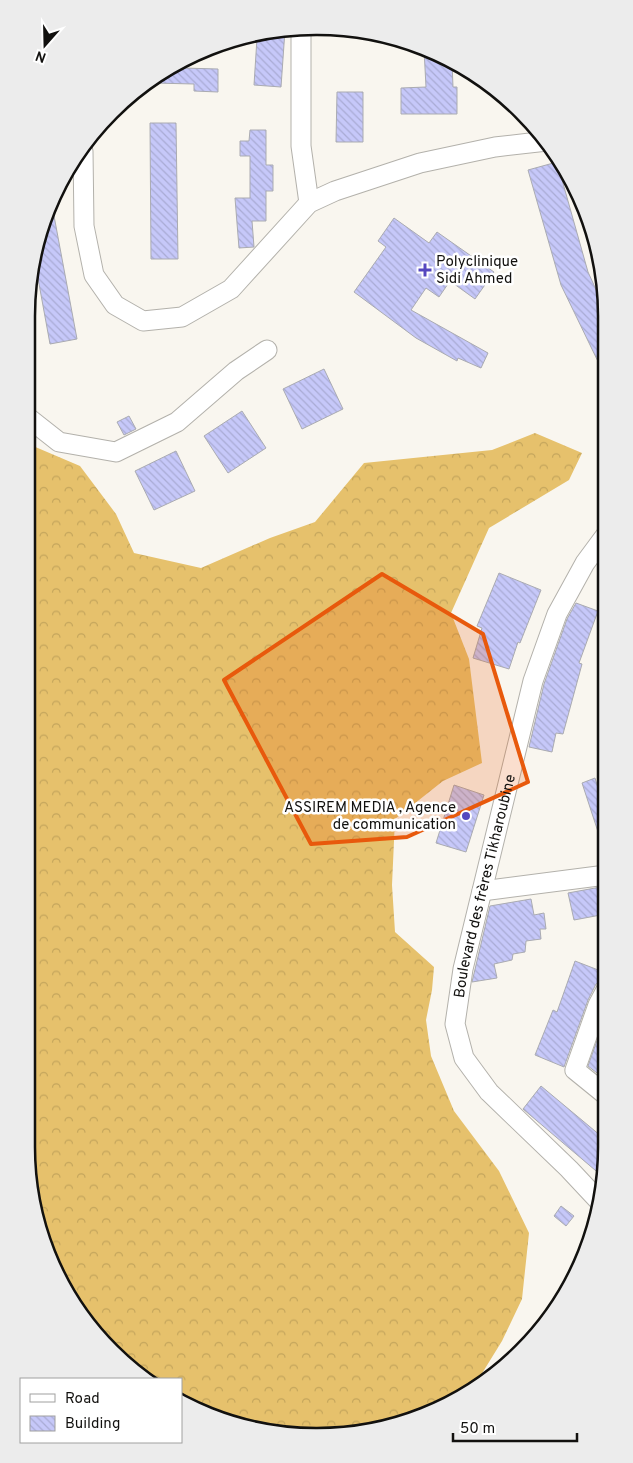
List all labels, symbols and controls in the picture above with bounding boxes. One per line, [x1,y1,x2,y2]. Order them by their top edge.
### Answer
north arrow [20,20,70,70]
text: N [33,46,49,66]
place label: Polyclinique Sidi Ahmed [436,253,518,289]
marker: Polyclinique Sidi Ahmed [418,263,432,277]
street label: Boulevard des frères Tikharoubine [451,773,521,999]
place label: ASSIREM MEDIA , Agence de communication [284,799,456,835]
marker: ASSIREM MEDIA , Agence de communication [460,810,472,822]
legend [20,1378,182,1443]
text: Road [65,1390,100,1409]
scale bar [453,1410,577,1442]
text: Building [65,1415,120,1434]
text: 50 m [460,1420,495,1439]

